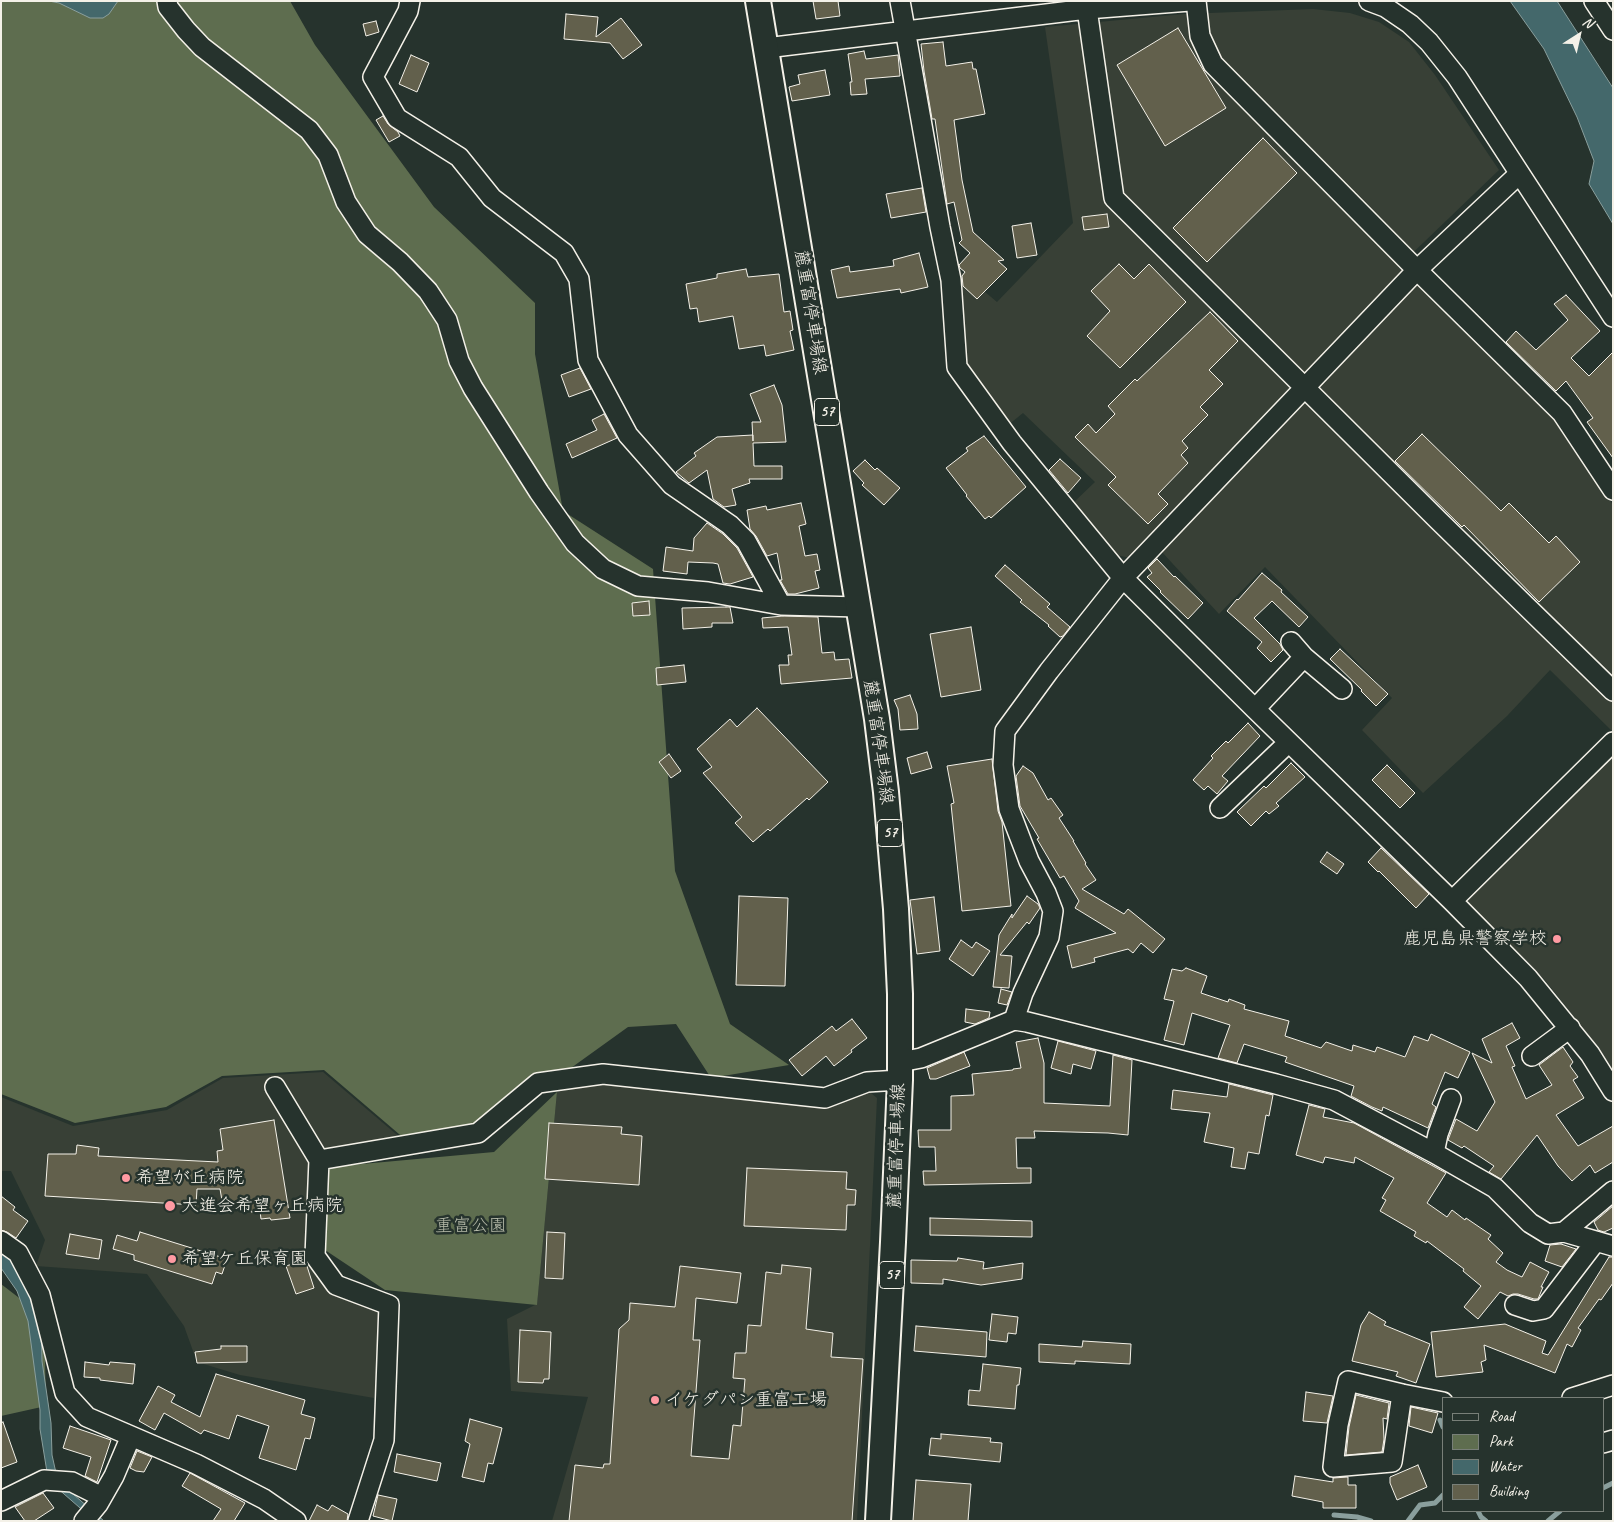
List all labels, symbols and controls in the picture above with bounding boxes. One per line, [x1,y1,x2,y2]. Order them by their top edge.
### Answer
north arrow [1554,10,1604,60]
text: N [1579,13,1596,32]
street label: 麓重富停車場線 [789,248,831,376]
road number: 57 [814,398,840,426]
street label: 麓重富停車場線 [859,678,897,806]
road number: 57 [878,820,902,846]
place label: 鹿児島県警察学校 [1403,928,1547,950]
marker: 鹿児島県警察学校 [1551,933,1563,945]
street label: 麓重富停車場線 [884,1083,910,1209]
place label: 希望が丘病院 [136,1167,244,1189]
marker: 希望が丘病院 [120,1172,132,1184]
place label: 大進会希望ヶ丘病院 [181,1195,343,1217]
marker: 大進会希望ヶ丘病院 [163,1199,177,1213]
park label: 重富公園 [435,1215,507,1237]
place label: 希望ケ丘保育園 [182,1248,308,1270]
marker: 希望ケ丘保育園 [166,1253,178,1265]
road number: 57 [880,1262,904,1288]
place label: イケダパン重富工場 [665,1389,827,1411]
marker: イケダパン重富工場 [649,1394,661,1406]
legend [1442,1397,1604,1512]
text: Road [1489,1407,1514,1426]
text: Park [1489,1432,1513,1451]
text: Water [1489,1457,1522,1476]
text: Building [1489,1482,1528,1501]

